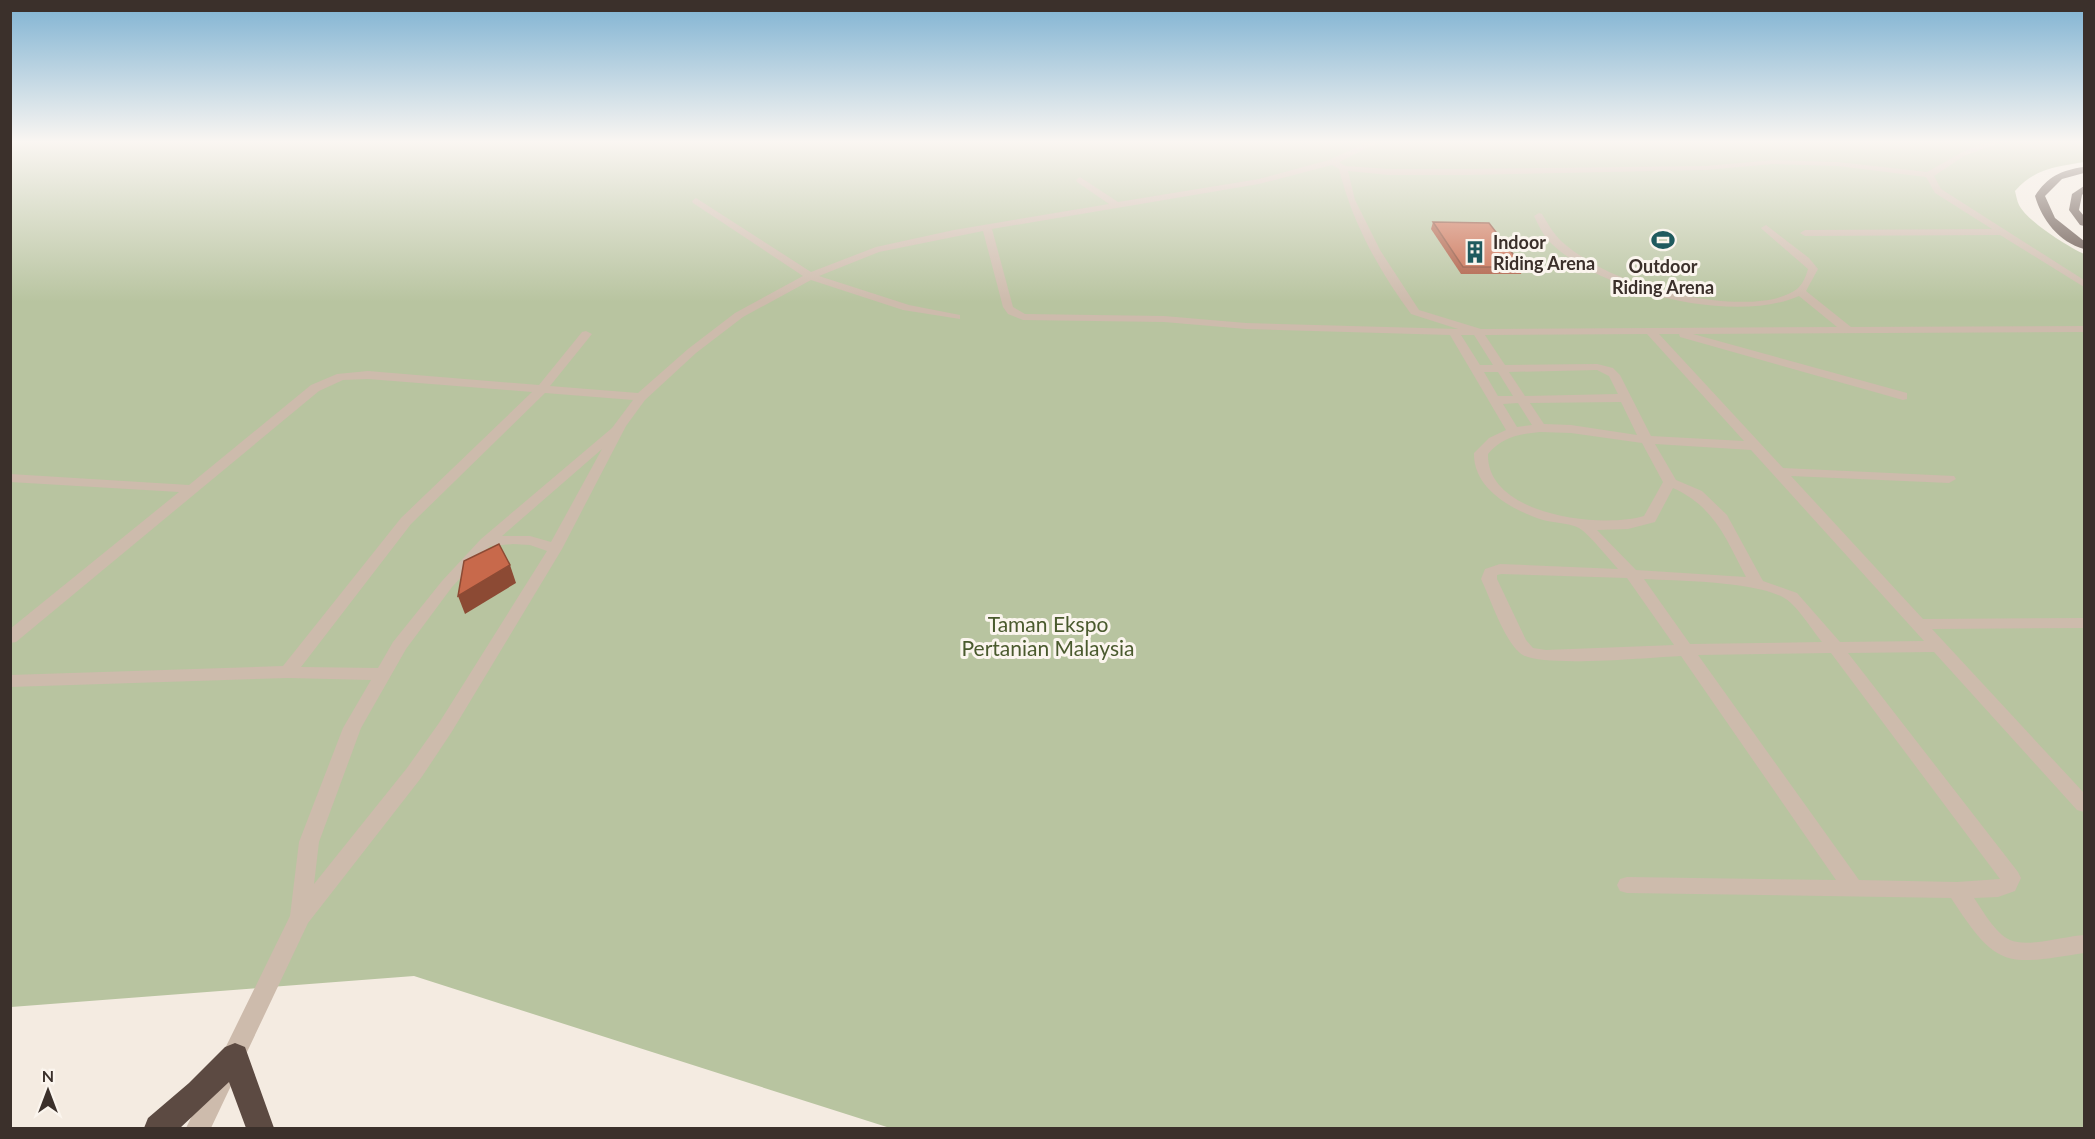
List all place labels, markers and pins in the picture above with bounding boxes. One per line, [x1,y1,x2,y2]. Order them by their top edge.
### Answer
sports icon: Outdoor Riding Arena [1650,227,1676,253]
place label: Indoor Riding Arena [1493,231,1595,274]
building icon: Indoor Riding Arena [1462,239,1488,265]
place label: Outdoor Riding Arena [1612,255,1714,298]

